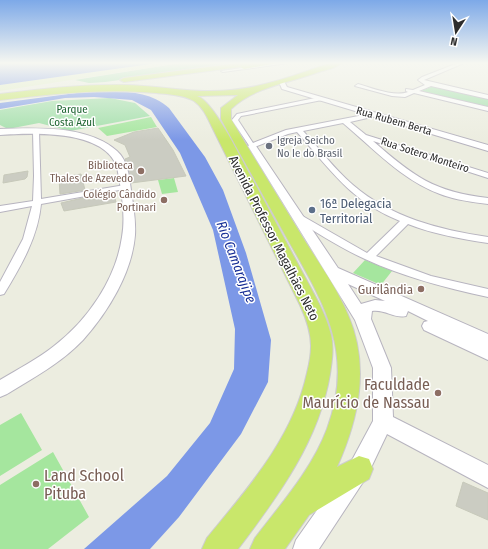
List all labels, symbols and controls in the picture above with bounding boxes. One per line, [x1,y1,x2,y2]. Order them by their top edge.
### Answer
north arrow [436,12,476,52]
text: N [449,34,459,48]
park label: Parque Costa Azul [49,103,95,129]
street label: Rua Rubem Berta [355,104,433,138]
place label: Igreja Seicho No Ie do Brasil [277,134,343,160]
street label: Rua Sotero Monteiro [379,135,471,175]
marker: Igreja Seicho No Ie do Brasil [264,141,274,151]
street label: Avenida Professor Magalhães Neto [226,153,322,323]
place label: Biblioteca Thales de Azevedo [50,159,133,185]
marker: Biblioteca Thales de Azevedo [136,166,146,176]
place label: Colégio Cândido Portinari [83,188,156,214]
marker: Colégio Cândido Portinari [159,195,169,205]
place label: 16ª Delegacia Territorial [320,196,392,226]
marker: 16ª Delegacia Territorial [307,205,317,215]
water label: Rio Camarajipe [213,219,260,306]
place label: Gurilândia [358,282,413,297]
marker: Gurilândia [416,284,426,294]
place label: Faculdade Maurício de Nassau [302,375,430,412]
marker: Faculdade Maurício de Nassau [433,388,443,398]
place label: Land School Pituba [44,466,124,503]
marker: Land School Pituba [31,479,41,489]

